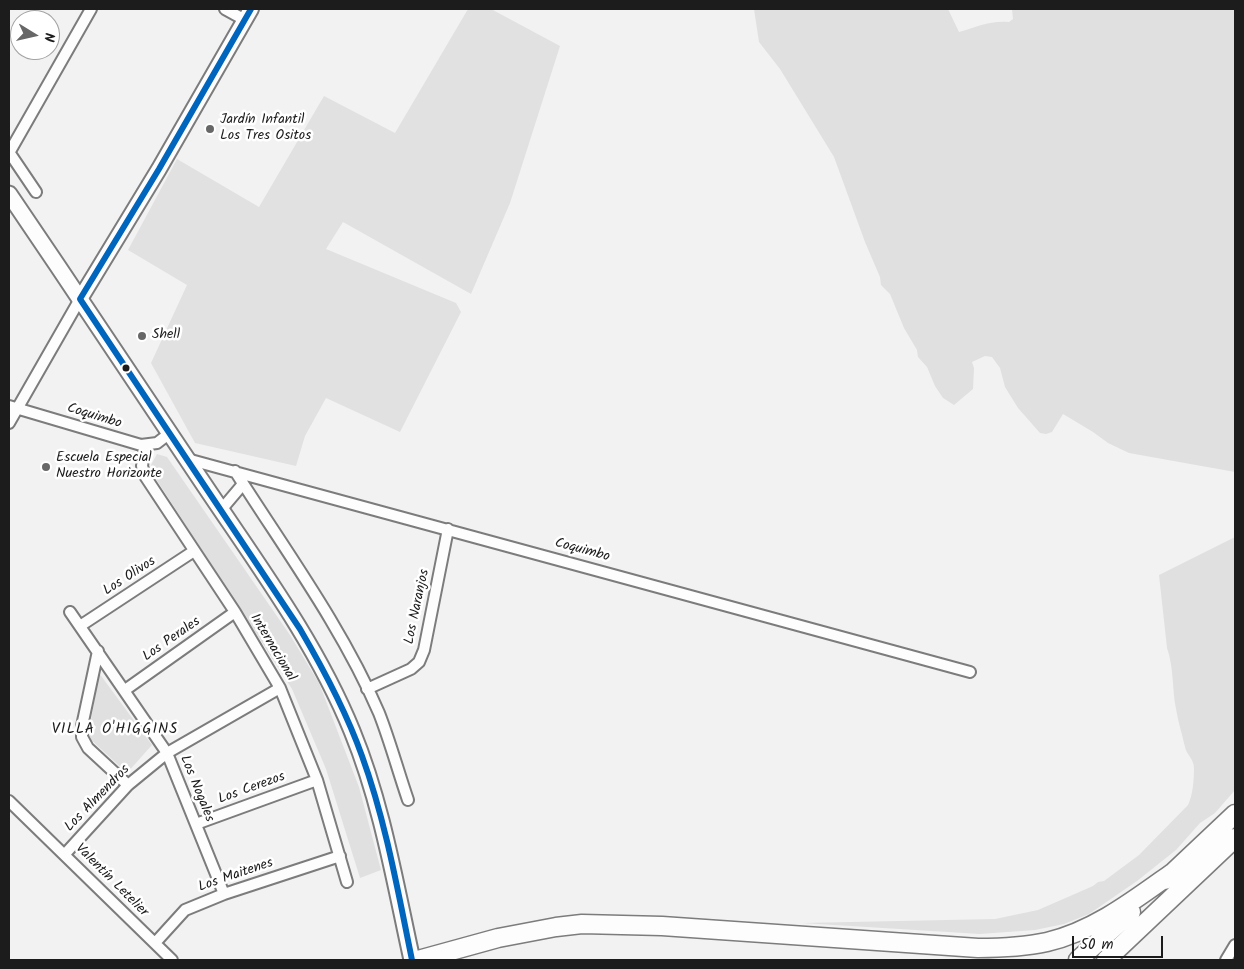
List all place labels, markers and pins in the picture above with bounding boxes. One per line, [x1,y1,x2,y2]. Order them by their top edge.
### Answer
place label: Jardín Infantil Los Tres Ositos [220,113,311,146]
marker: Jardín Infantil Los Tres Ositos [204,123,216,135]
place label: Shell [152,328,180,344]
marker: Shell [136,330,148,342]
unlabelled marker [121,363,131,373]
place label: Escuela Especial Nuestro Horizonte [56,451,162,484]
marker: Escuela Especial Nuestro Horizonte [40,461,52,473]

